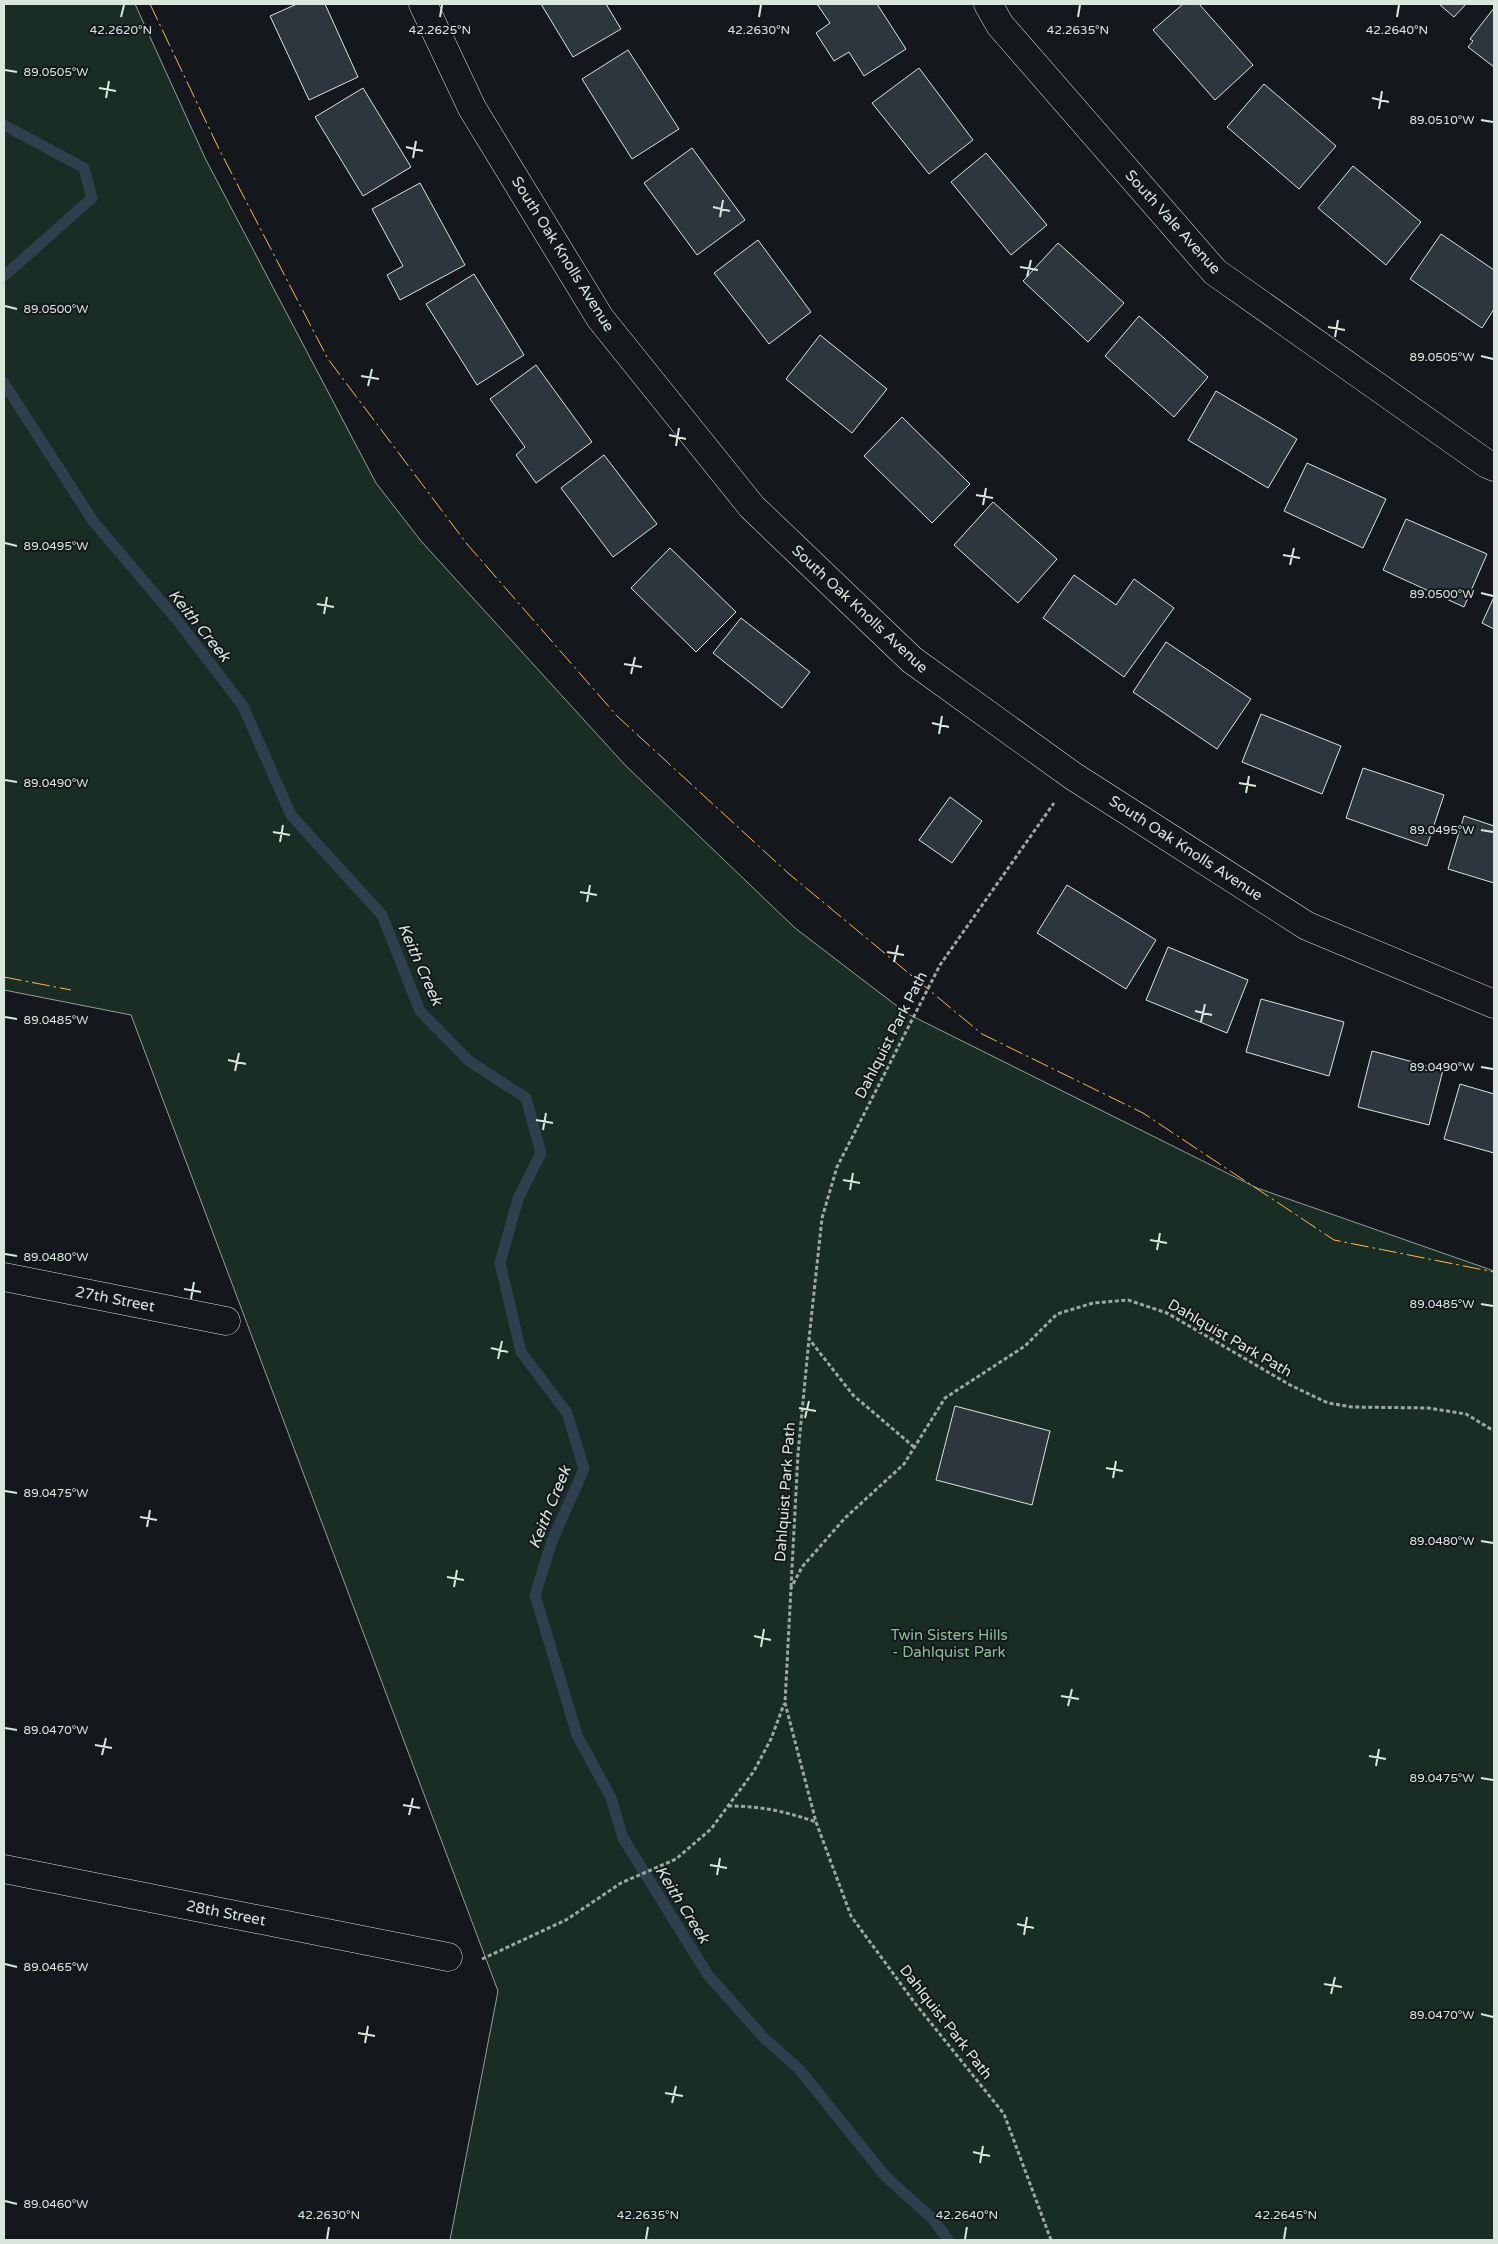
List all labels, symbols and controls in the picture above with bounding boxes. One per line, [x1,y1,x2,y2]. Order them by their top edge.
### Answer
text: 42.2620°N [90,23,152,37]
text: 42.2625°N [409,23,471,37]
text: 42.2630°N [728,23,790,37]
text: 42.2635°N [1047,23,1109,37]
text: 42.2640°N [1366,23,1428,37]
text: 89.0505°W [24,65,88,79]
text: 89.0510°W [1409,113,1475,127]
street label: South Vale Avenue [1121,166,1225,278]
street label: South Oak Knolls Avenue [508,173,618,335]
text: 89.0500°W [23,302,89,316]
text: 89.0505°W [1410,350,1474,364]
text: 89.0495°W [24,539,88,553]
street label: South Oak Knolls Avenue [788,541,932,677]
water label: Keith Creek [164,585,235,667]
text: 89.0500°W [1409,587,1475,601]
text: 89.0490°W [23,776,89,790]
street label: South Oak Knolls Avenue [1106,792,1266,904]
text: 89.0495°W [1410,823,1474,837]
water label: Keith Creek [393,920,448,1010]
street label: Dahlquist Park Path [851,968,931,1102]
text: 89.0485°W [24,1013,88,1027]
text: 89.0490°W [1409,1060,1475,1074]
text: 89.0480°W [23,1250,89,1264]
street label: 27th Street [74,1282,156,1316]
street label: Dahlquist Park Path [1165,1295,1295,1381]
text: 89.0485°W [1410,1297,1474,1311]
street label: Dahlquist Park Path [771,1421,799,1563]
water label: Keith Creek [524,1462,576,1552]
text: 89.0475°W [24,1486,88,1500]
text: 89.0480°W [1409,1534,1475,1548]
park label: Twin Sisters Hills - Dahlquist Park [890,1626,1008,1661]
text: 89.0470°W [23,1723,89,1737]
text: 89.0475°W [1410,1771,1474,1785]
water label: Keith Creek [650,1862,714,1948]
street label: 28th Street [185,1896,267,1930]
text: 89.0465°W [24,1960,88,1974]
street label: Dahlquist Park Path [896,1961,996,2083]
text: 89.0470°W [1409,2008,1475,2022]
text: 89.0460°W [23,2197,89,2211]
text: 42.2630°N [298,2208,360,2222]
text: 42.2635°N [617,2208,679,2222]
text: 42.2640°N [936,2208,998,2222]
text: 42.2645°N [1255,2208,1317,2222]

